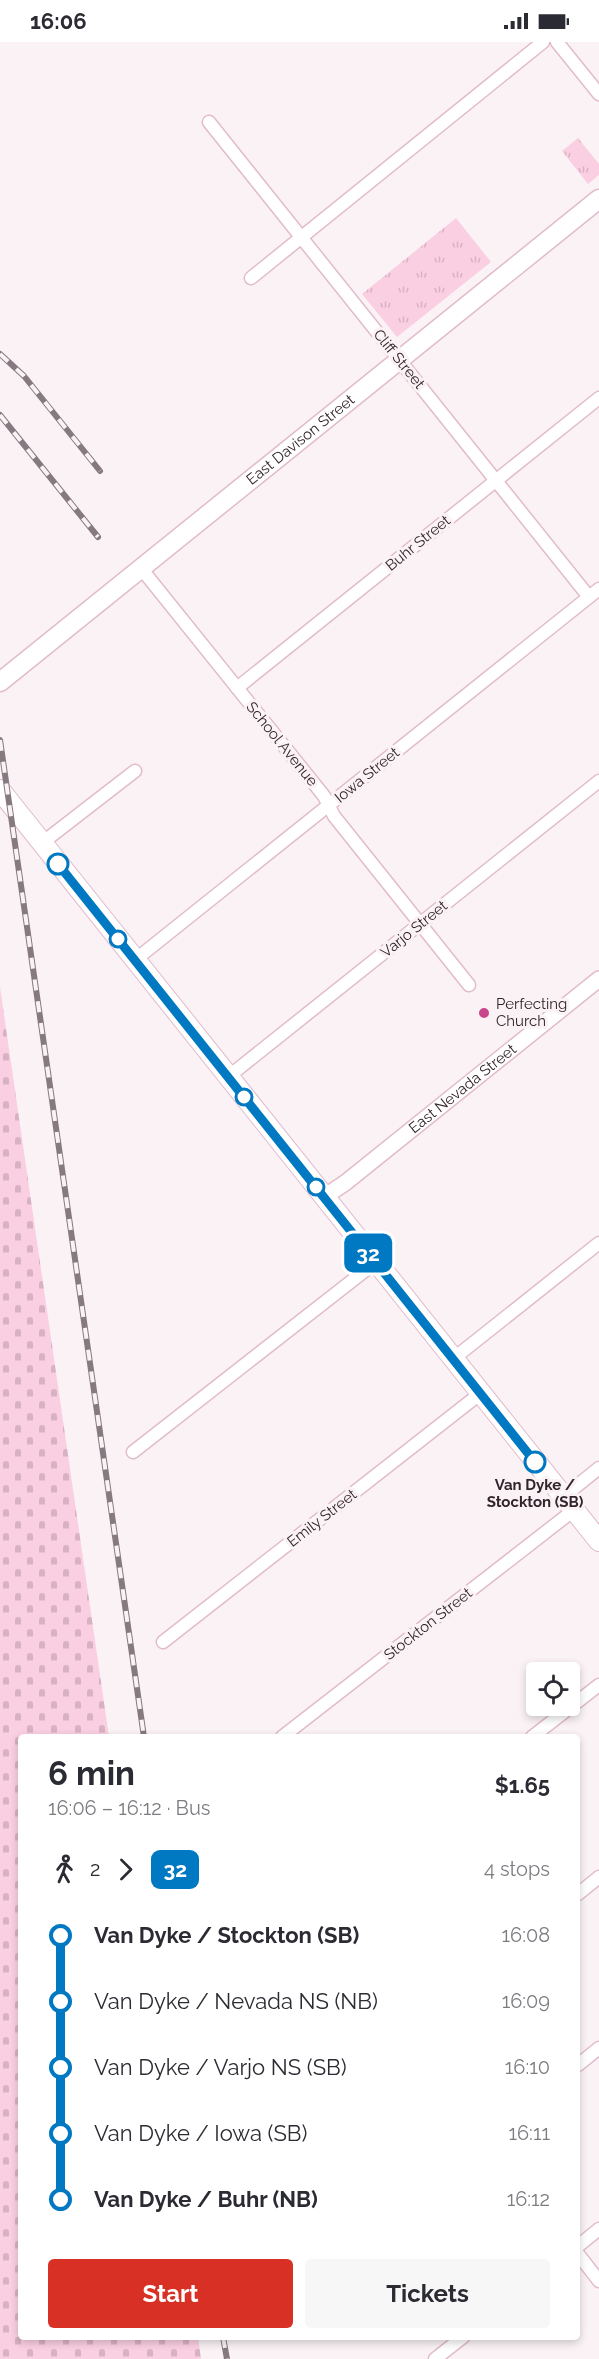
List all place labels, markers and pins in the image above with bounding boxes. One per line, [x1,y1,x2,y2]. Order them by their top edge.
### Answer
unlabelled marker [47,853,69,875]
unlabelled marker [109,930,127,948]
place label: Perfecting Church [496,995,567,1030]
marker: Perfecting Church [477,1006,491,1020]
unlabelled marker [235,1088,253,1106]
unlabelled marker [307,1178,325,1196]
marker: Van Dyke / Stockton (SB) [524,1451,546,1473]
place label: Van Dyke / Stockton (SB) [487,1476,584,1511]

